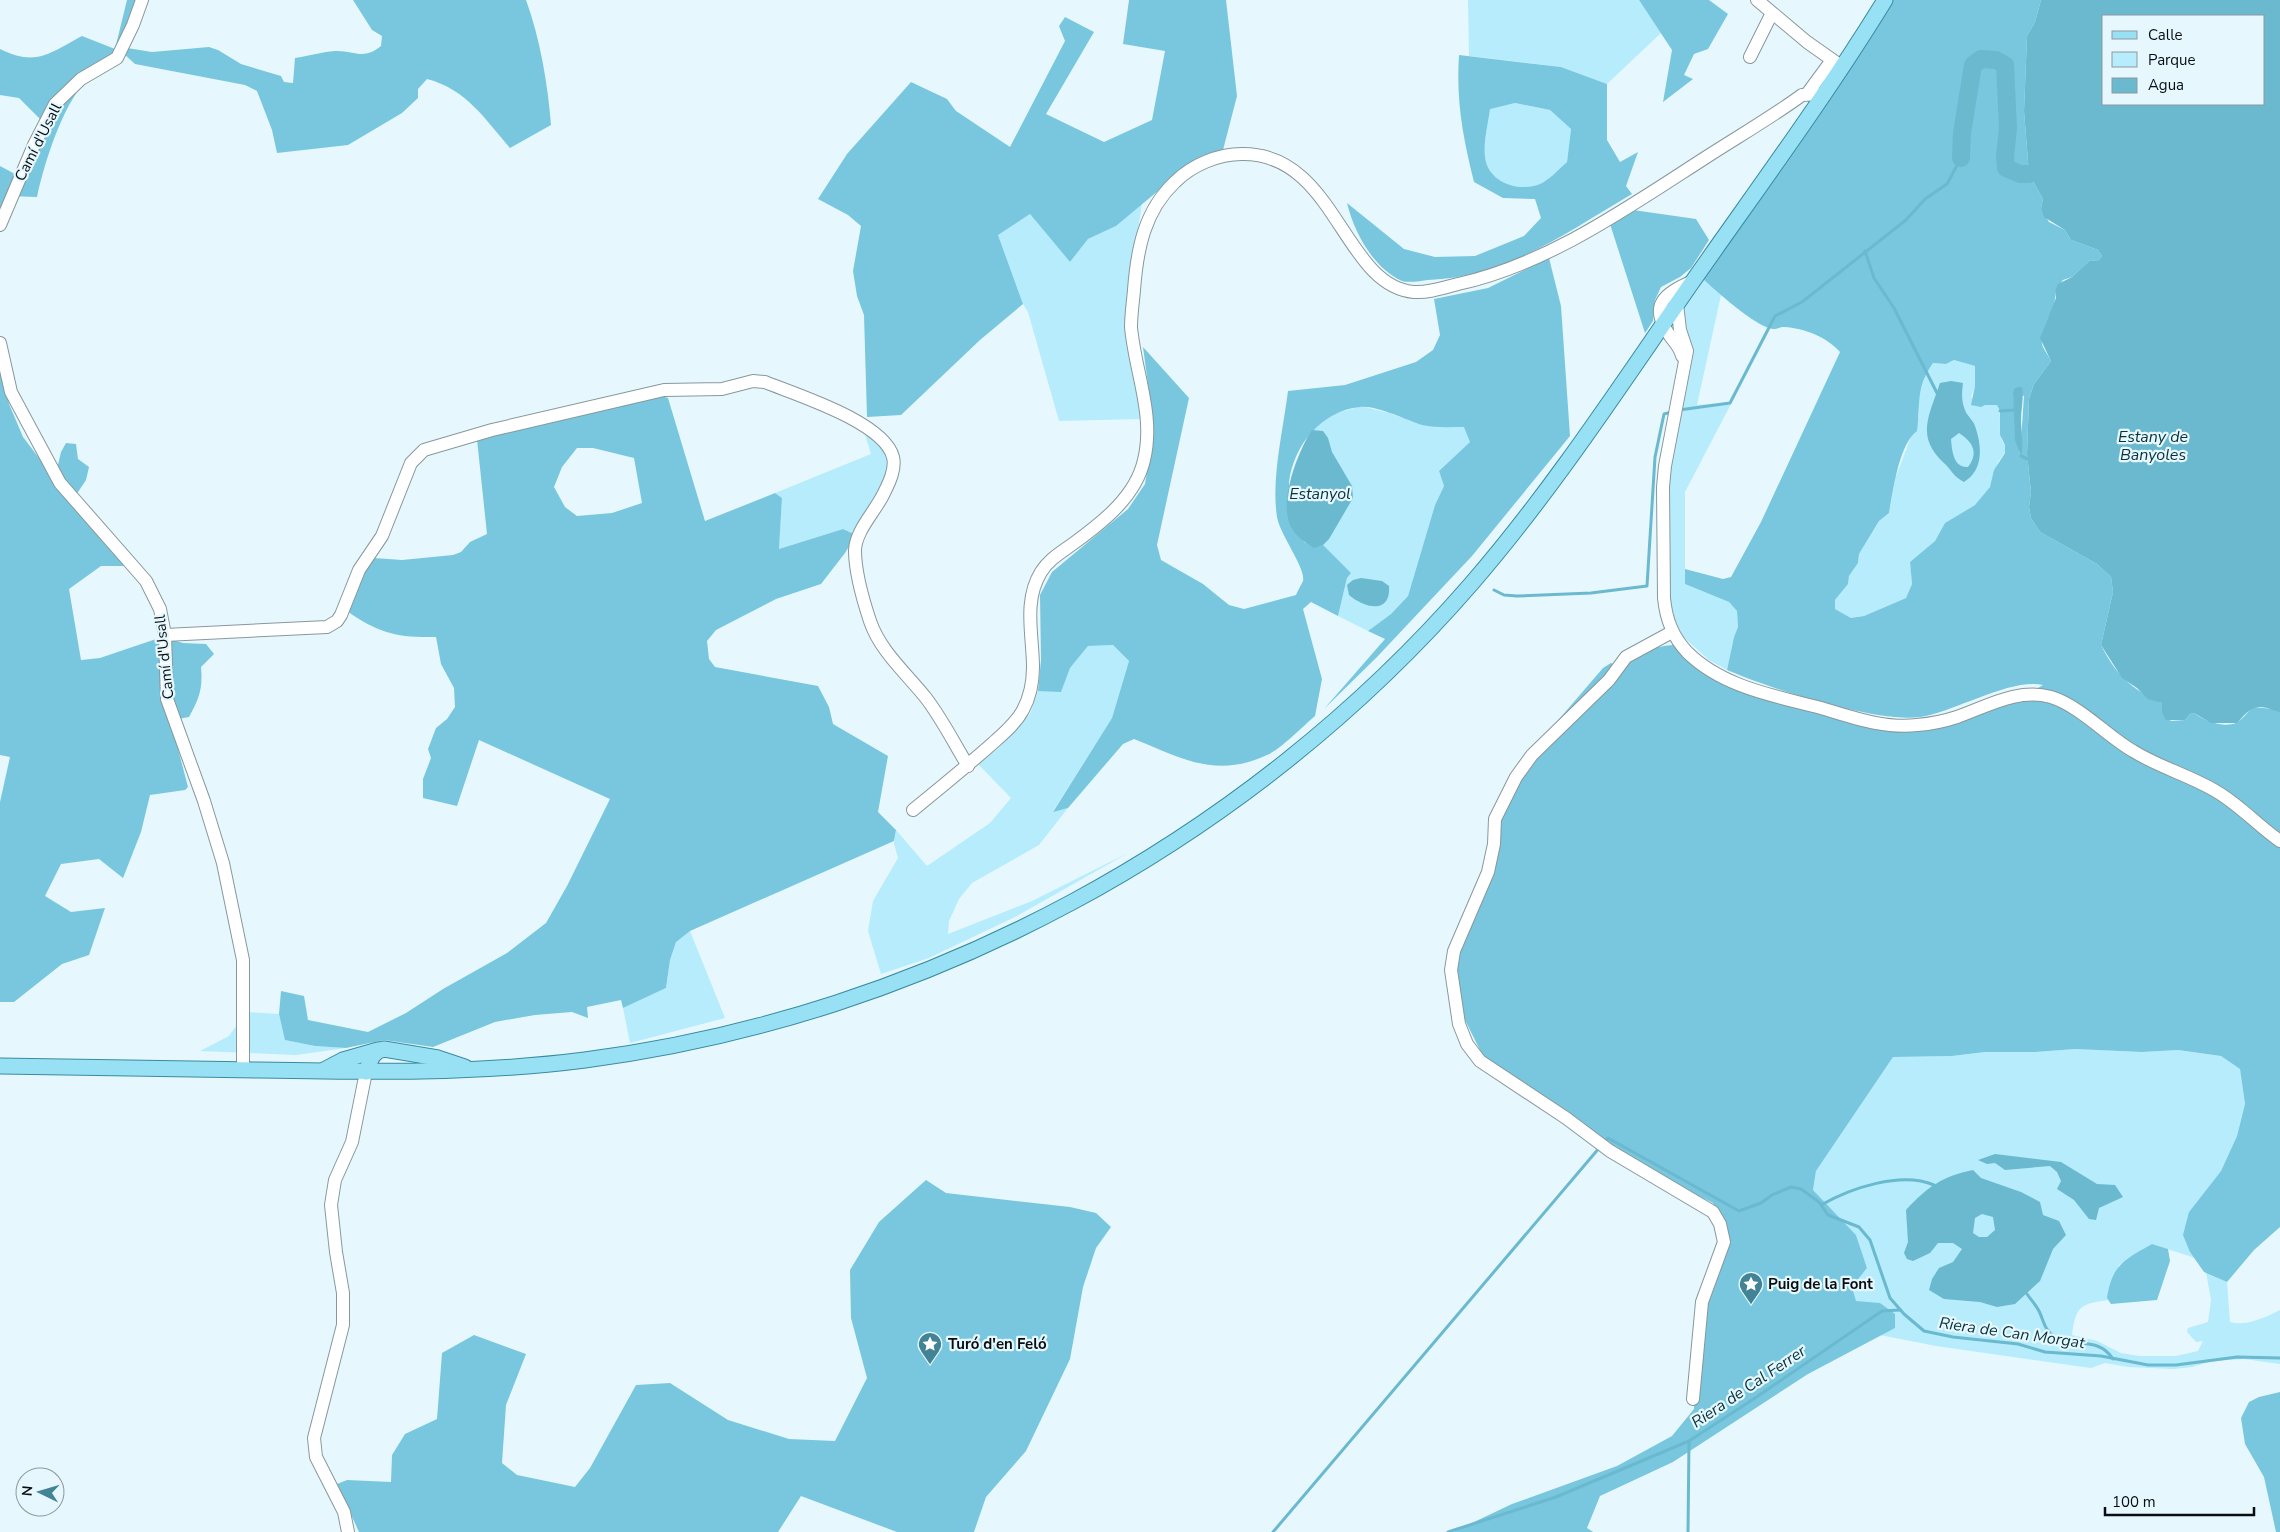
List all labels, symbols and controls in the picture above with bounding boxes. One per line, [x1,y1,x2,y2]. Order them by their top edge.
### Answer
legend [2102,15,2265,105]
text: Calle [2148,25,2183,45]
text: Parque [2148,50,2196,70]
text: Agua [2148,75,2184,95]
street label: Camí d'Usall [10,99,66,184]
water label: Estany de Banyoles [2118,426,2189,466]
water label: Estanyol [1289,483,1351,505]
street label: Camí d'Usall [150,613,178,700]
place icon: Puig de la Font [1738,1271,1764,1305]
place label: Puig de la Font [1768,1274,1873,1294]
water label: Riera de Can Morgat [1938,1312,2087,1354]
place icon: Turó d'en Feló [917,1331,943,1365]
place label: Turó d'en Feló [948,1334,1047,1354]
water label: Riera de Cal Ferrer [1687,1340,1811,1433]
north arrow [15,1467,65,1517]
scale bar [2105,1484,2254,1516]
text: N [18,1485,37,1497]
text: 100 m [2112,1492,2156,1512]

